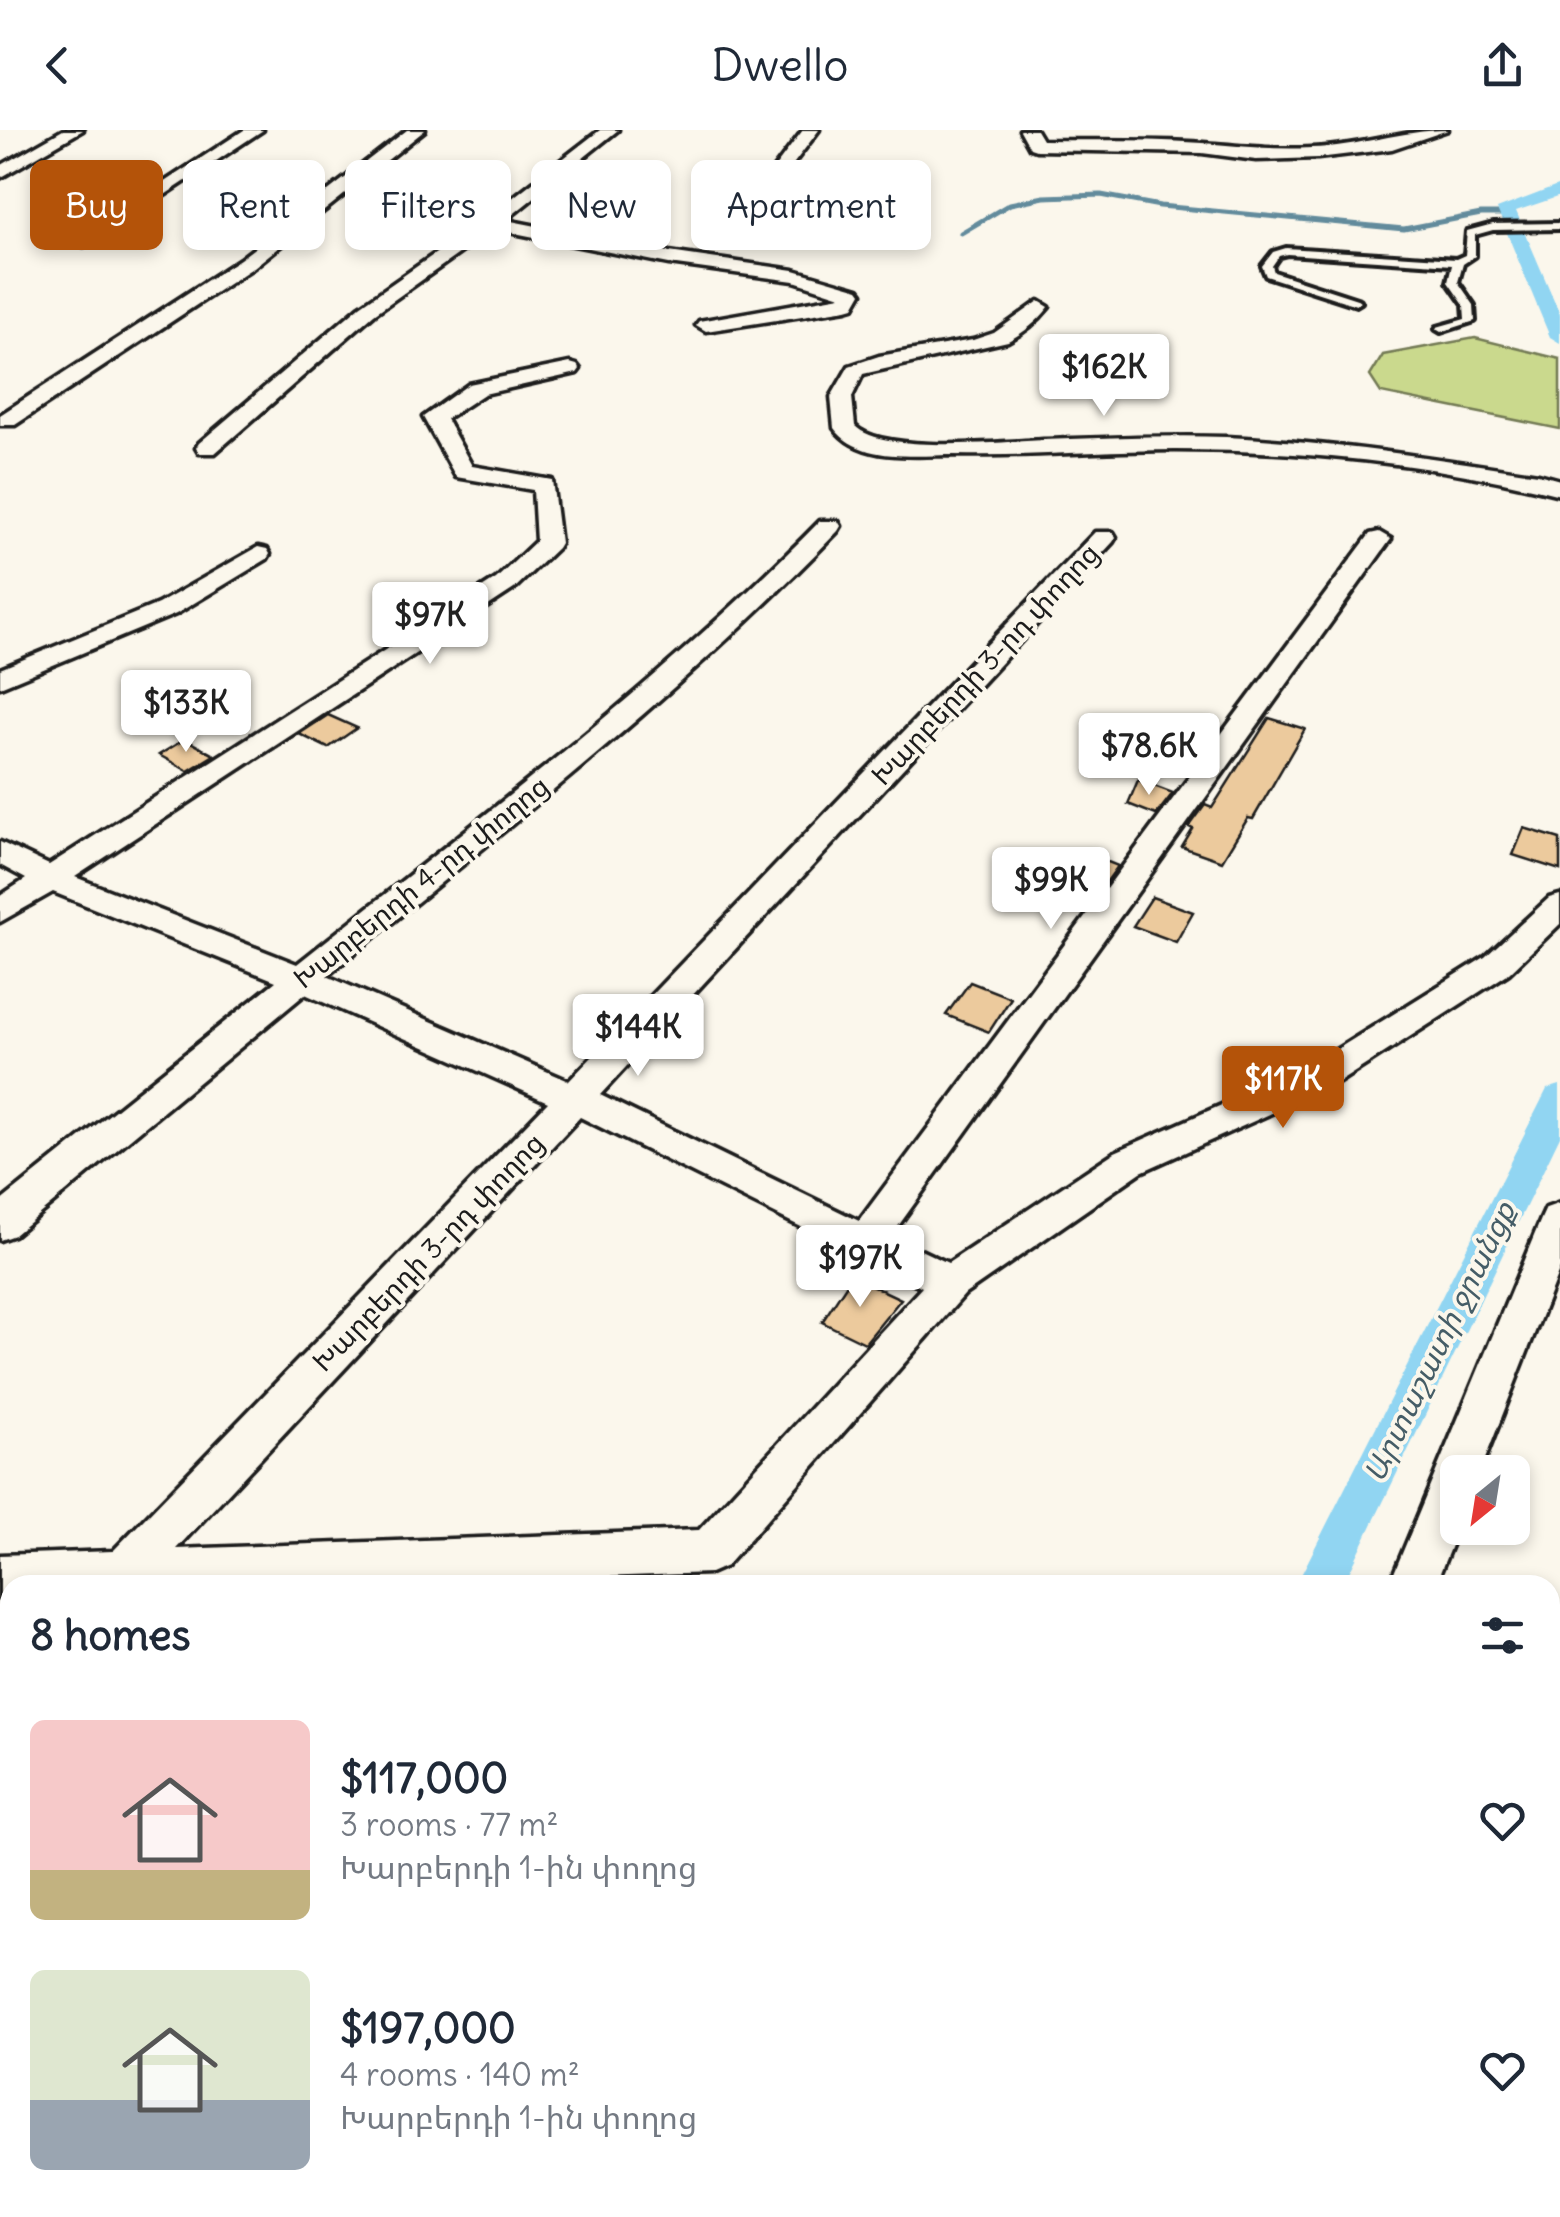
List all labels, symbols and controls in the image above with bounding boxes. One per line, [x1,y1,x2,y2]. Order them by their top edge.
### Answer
text: Dwello [712,37,848,93]
icon: back [30,38,85,93]
icon: share [1475,38,1530,93]
chip: Buy [30,160,163,250]
chip: Rent [183,160,325,250]
chip: Filters [345,160,511,250]
chip: New [531,160,671,250]
chip: Apartment [691,160,931,250]
pin: $162K [1034,334,1174,419]
text: $162K [1061,346,1147,387]
street label: Խարբերդի 3-րդ փողոց [863,535,1107,793]
pin: $97K [371,582,489,667]
text: $97K [394,594,466,635]
pin: $133K [116,670,256,755]
text: $133K [143,682,229,723]
pin: $78.6K [1068,713,1230,798]
text: $78.6K [1101,725,1197,766]
street label: Խարբերդի 4-րդ փողոց [286,768,556,996]
pin: $99K [992,847,1110,932]
text: $99K [1014,859,1088,900]
pin: $144K [568,994,708,1079]
text: $144K [595,1006,681,1047]
pin: $117K [1213,1046,1353,1131]
text: $117K [1244,1058,1322,1099]
street label: Խարբերդի 3-րդ փողոց [304,1125,552,1379]
water label: Արտաշատի ջրանցք [1355,1195,1524,1488]
pin: $197K [790,1225,930,1310]
text: $197K [818,1237,902,1278]
north arrow [1440,1455,1530,1545]
map controls [1440,1455,1530,1545]
icon: filters [1475,1608,1530,1663]
text: 8 homes [30,1609,191,1661]
text: $117,000 [340,1752,508,1804]
icon: home [110,1760,230,1880]
icon: heart [1475,1793,1530,1848]
text: 3 rooms · 77 m² [340,1804,559,1845]
text: Խարբերդի 1-ին փողոց [340,1847,697,1888]
text: $197,000 [340,2002,516,2054]
icon: home [110,2010,230,2130]
icon: heart [1475,2043,1530,2098]
text: 4 rooms · 140 m² [340,2054,580,2095]
text: Խարբերդի 1-ին փողոց [340,2097,697,2138]

